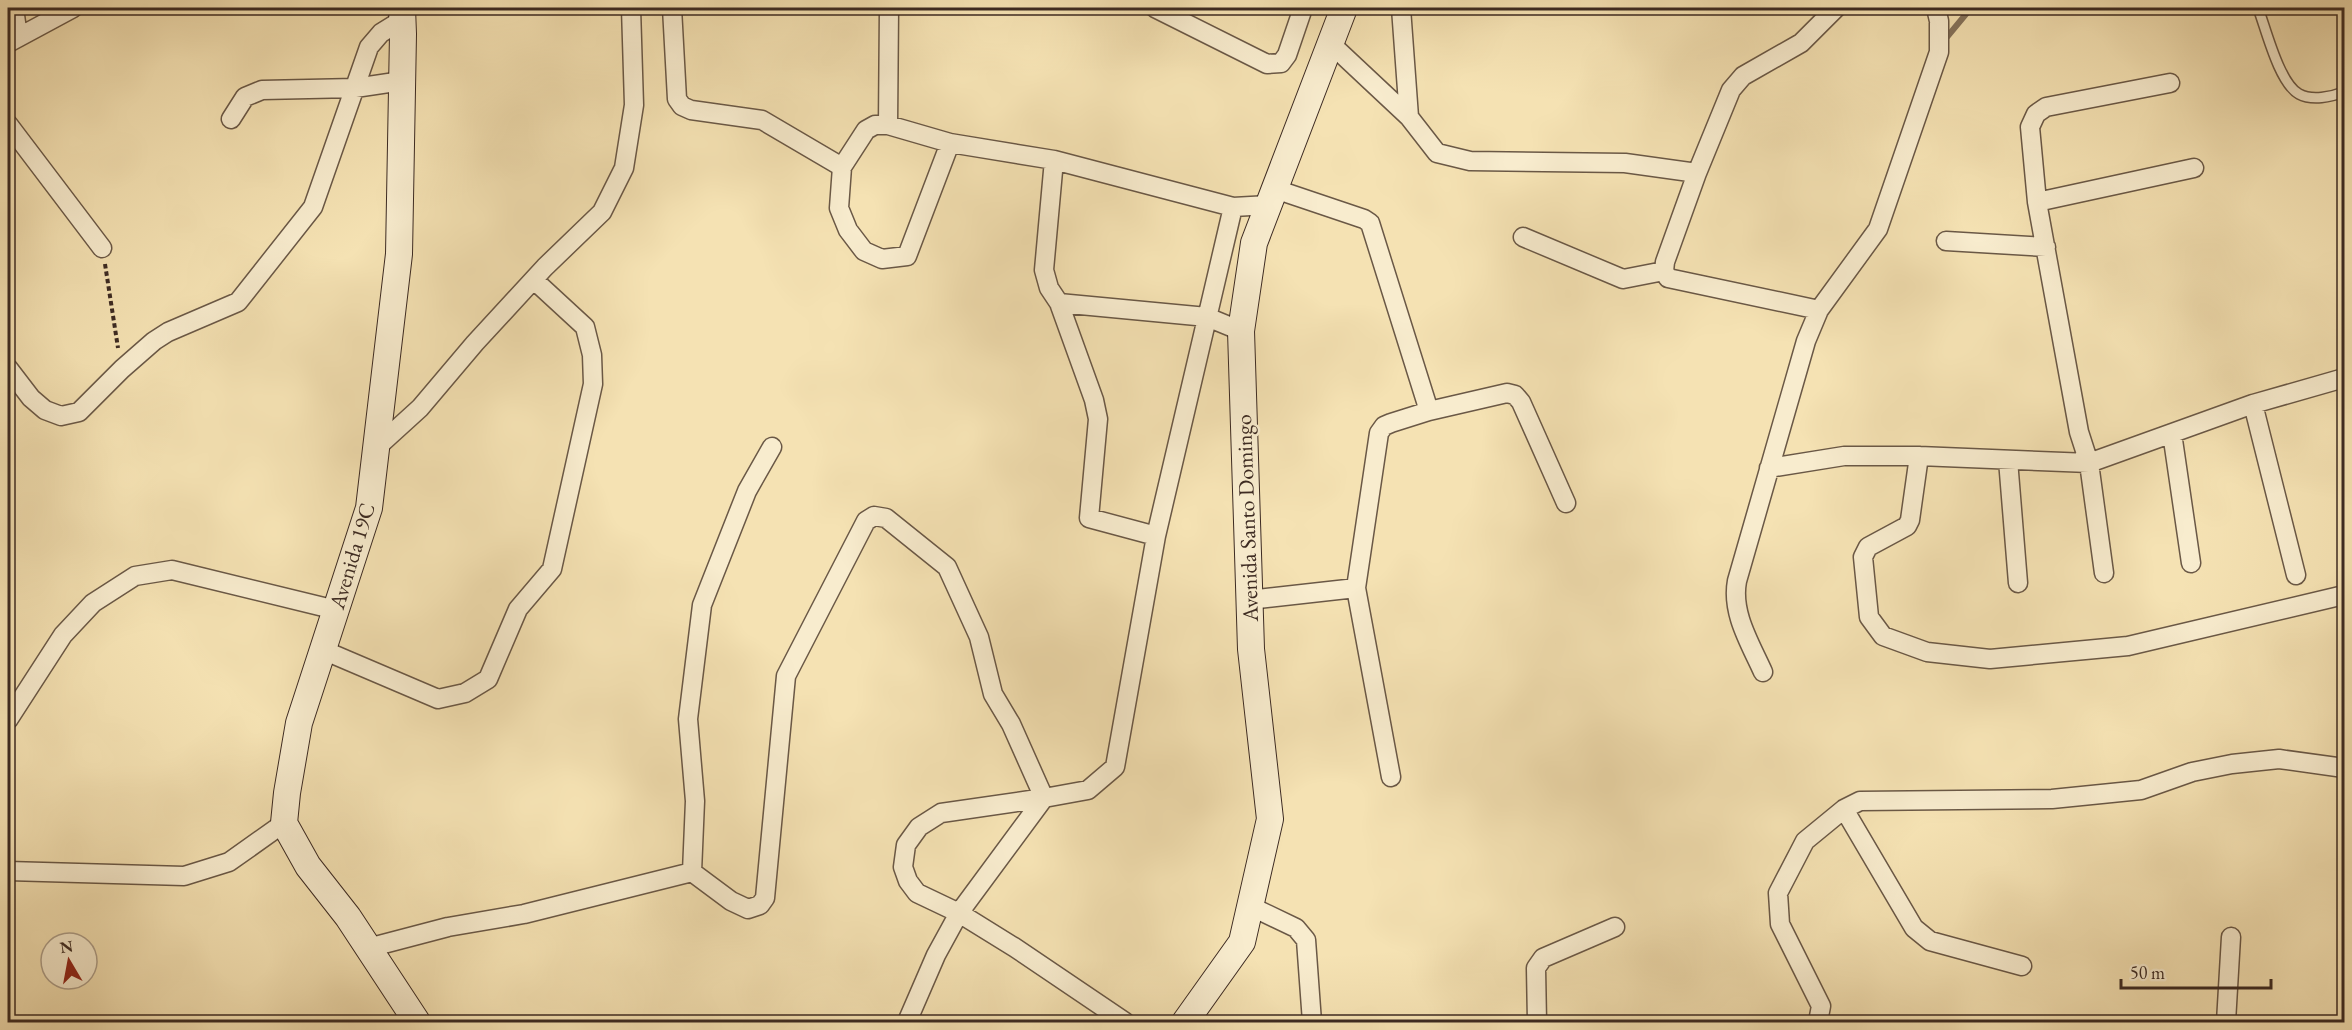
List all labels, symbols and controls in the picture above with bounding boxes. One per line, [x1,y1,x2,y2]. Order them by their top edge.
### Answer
street label: Avenida Santo Domingo [1229,414,1265,623]
street label: Avenida 19C [322,499,382,614]
north arrow [39,931,99,991]
text: N [58,935,75,958]
scale bar [2121,952,2271,990]
text: 50 m [2130,961,2165,984]

